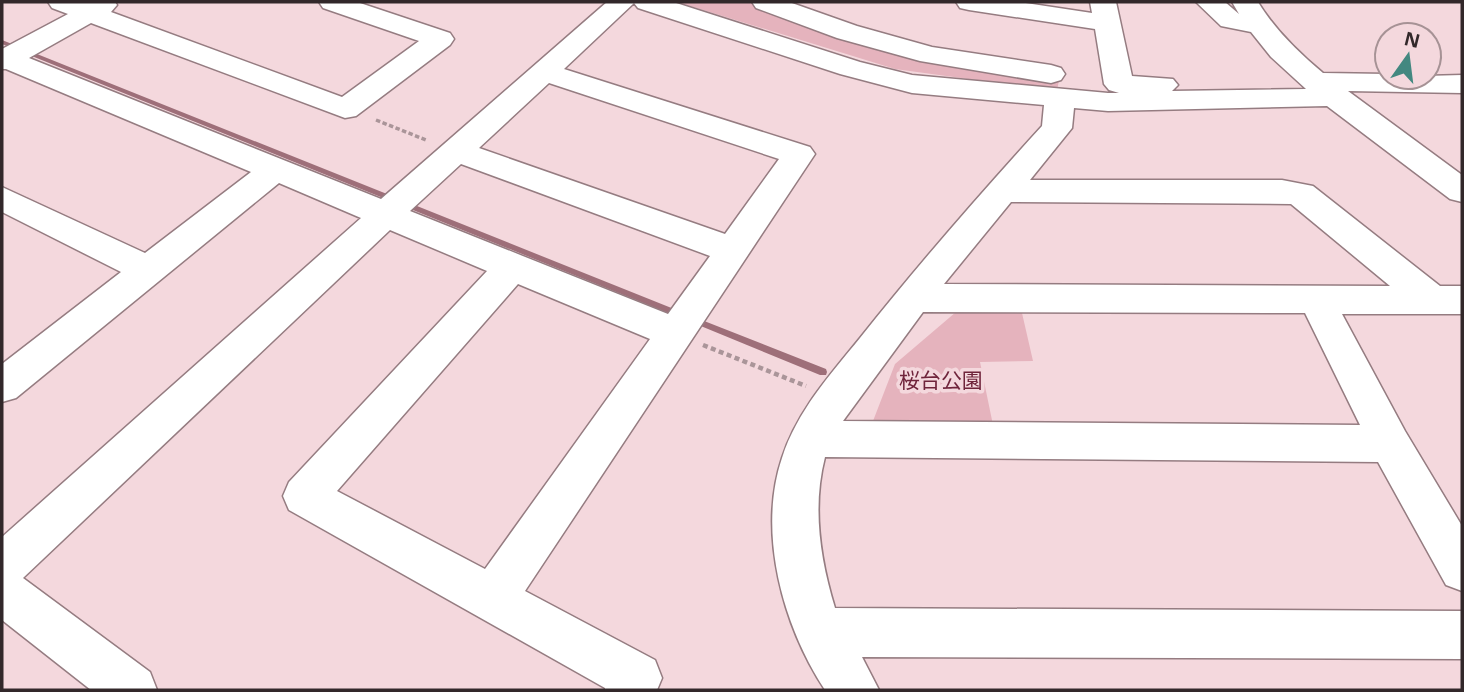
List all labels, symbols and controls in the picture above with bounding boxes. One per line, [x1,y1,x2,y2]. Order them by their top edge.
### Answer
north arrow [1373,21,1443,91]
text: N [1401,25,1423,54]
park label: 桜台公園 [899,366,983,394]

